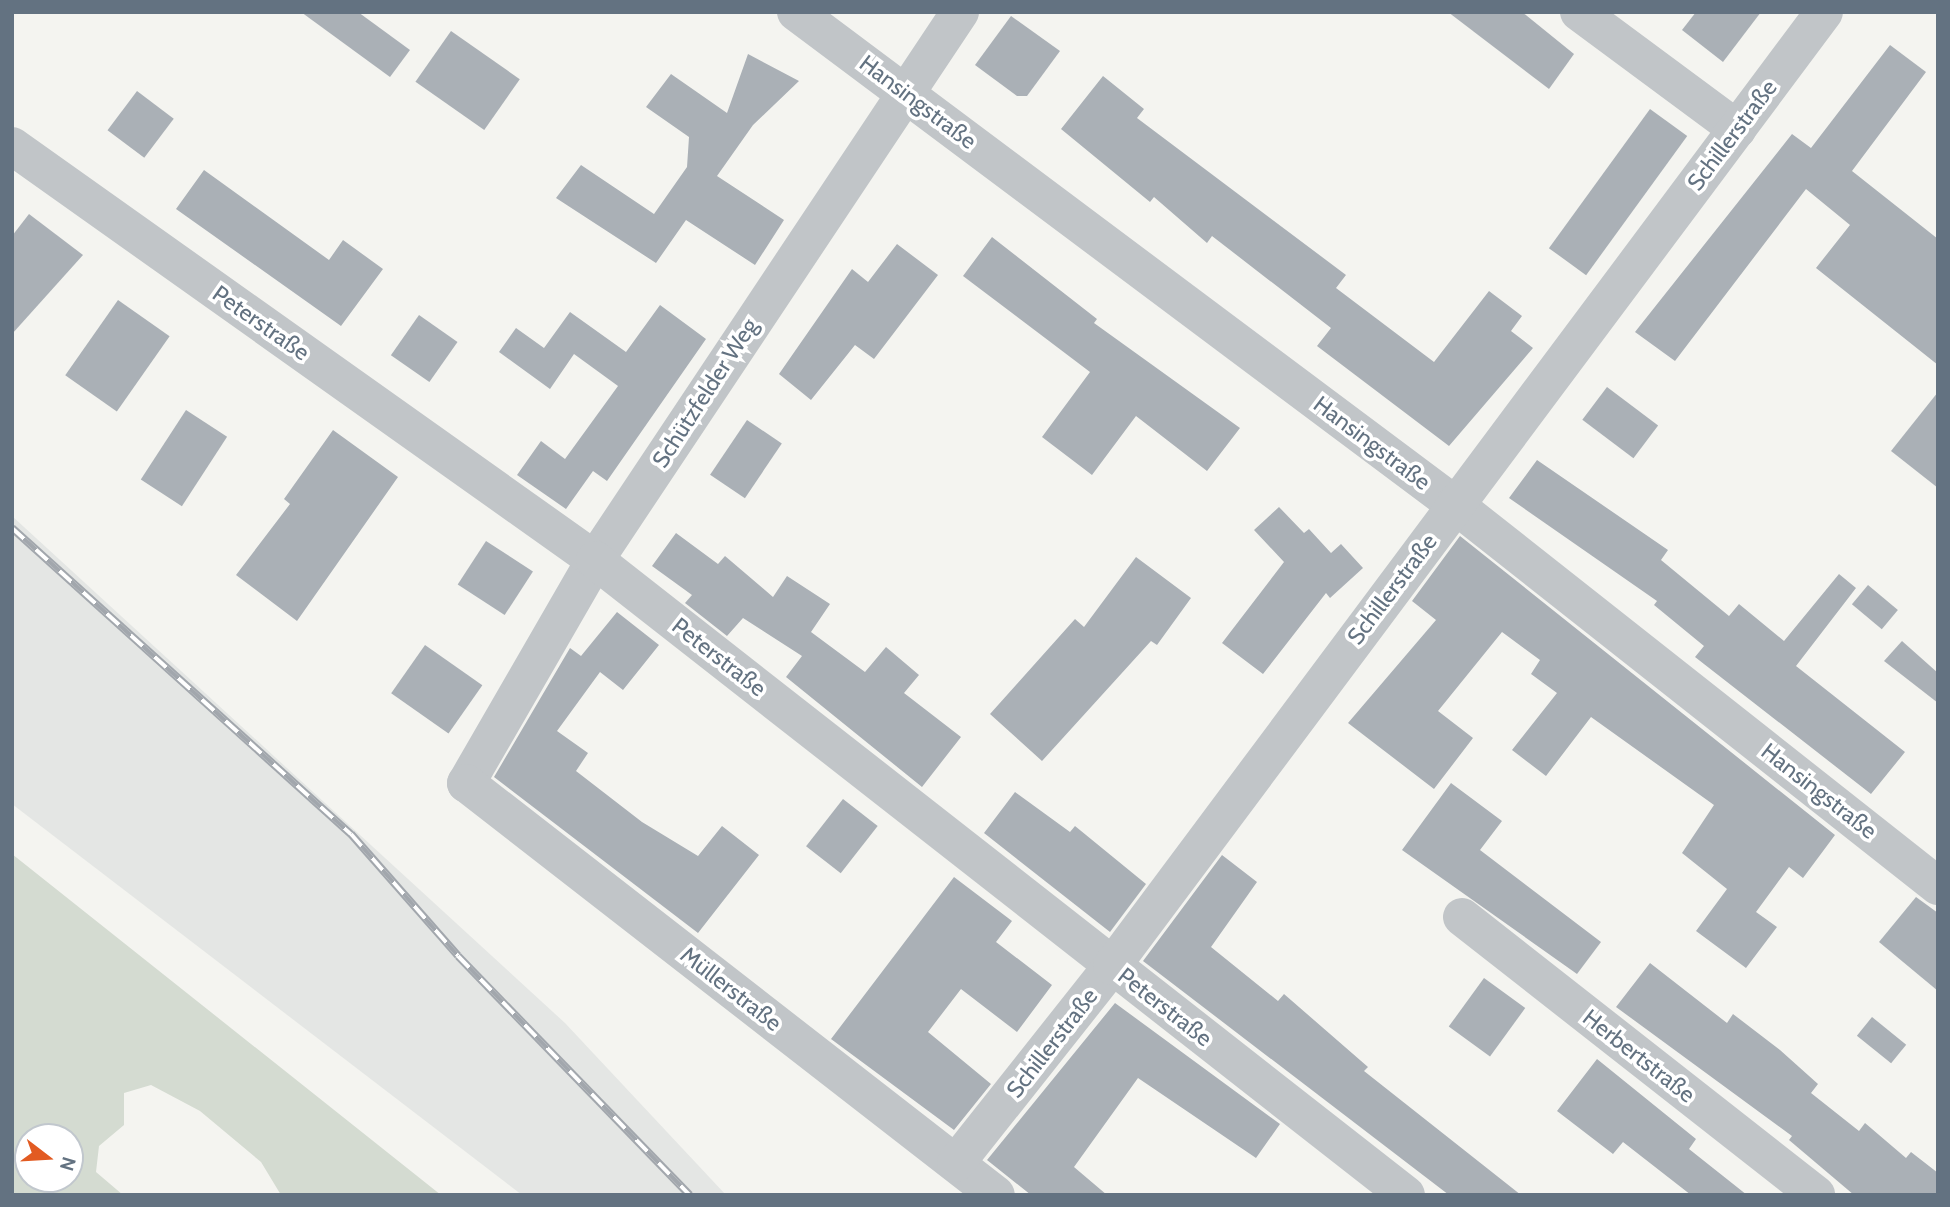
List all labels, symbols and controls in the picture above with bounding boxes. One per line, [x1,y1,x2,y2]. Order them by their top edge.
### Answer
street label: Hansingstraße [854,49,982,155]
street label: Schillerstraße [1681,74,1783,196]
street label: Peterstraße [207,280,315,366]
street label: Schützfelder Weg [646,313,764,473]
street label: Hansingstraße [1308,390,1436,496]
street label: Schillerstraße [1341,528,1443,650]
street label: Peterstraße [666,612,772,702]
street label: Hansingstraße [1756,737,1882,845]
street label: Müllerstraße [675,941,787,1037]
street label: Peterstraße [1112,962,1218,1052]
street label: Schillerstraße [1001,983,1103,1103]
street label: Herbertstraße [1577,1004,1701,1108]
north arrow [14,1123,84,1193]
text: N [55,1154,81,1173]

